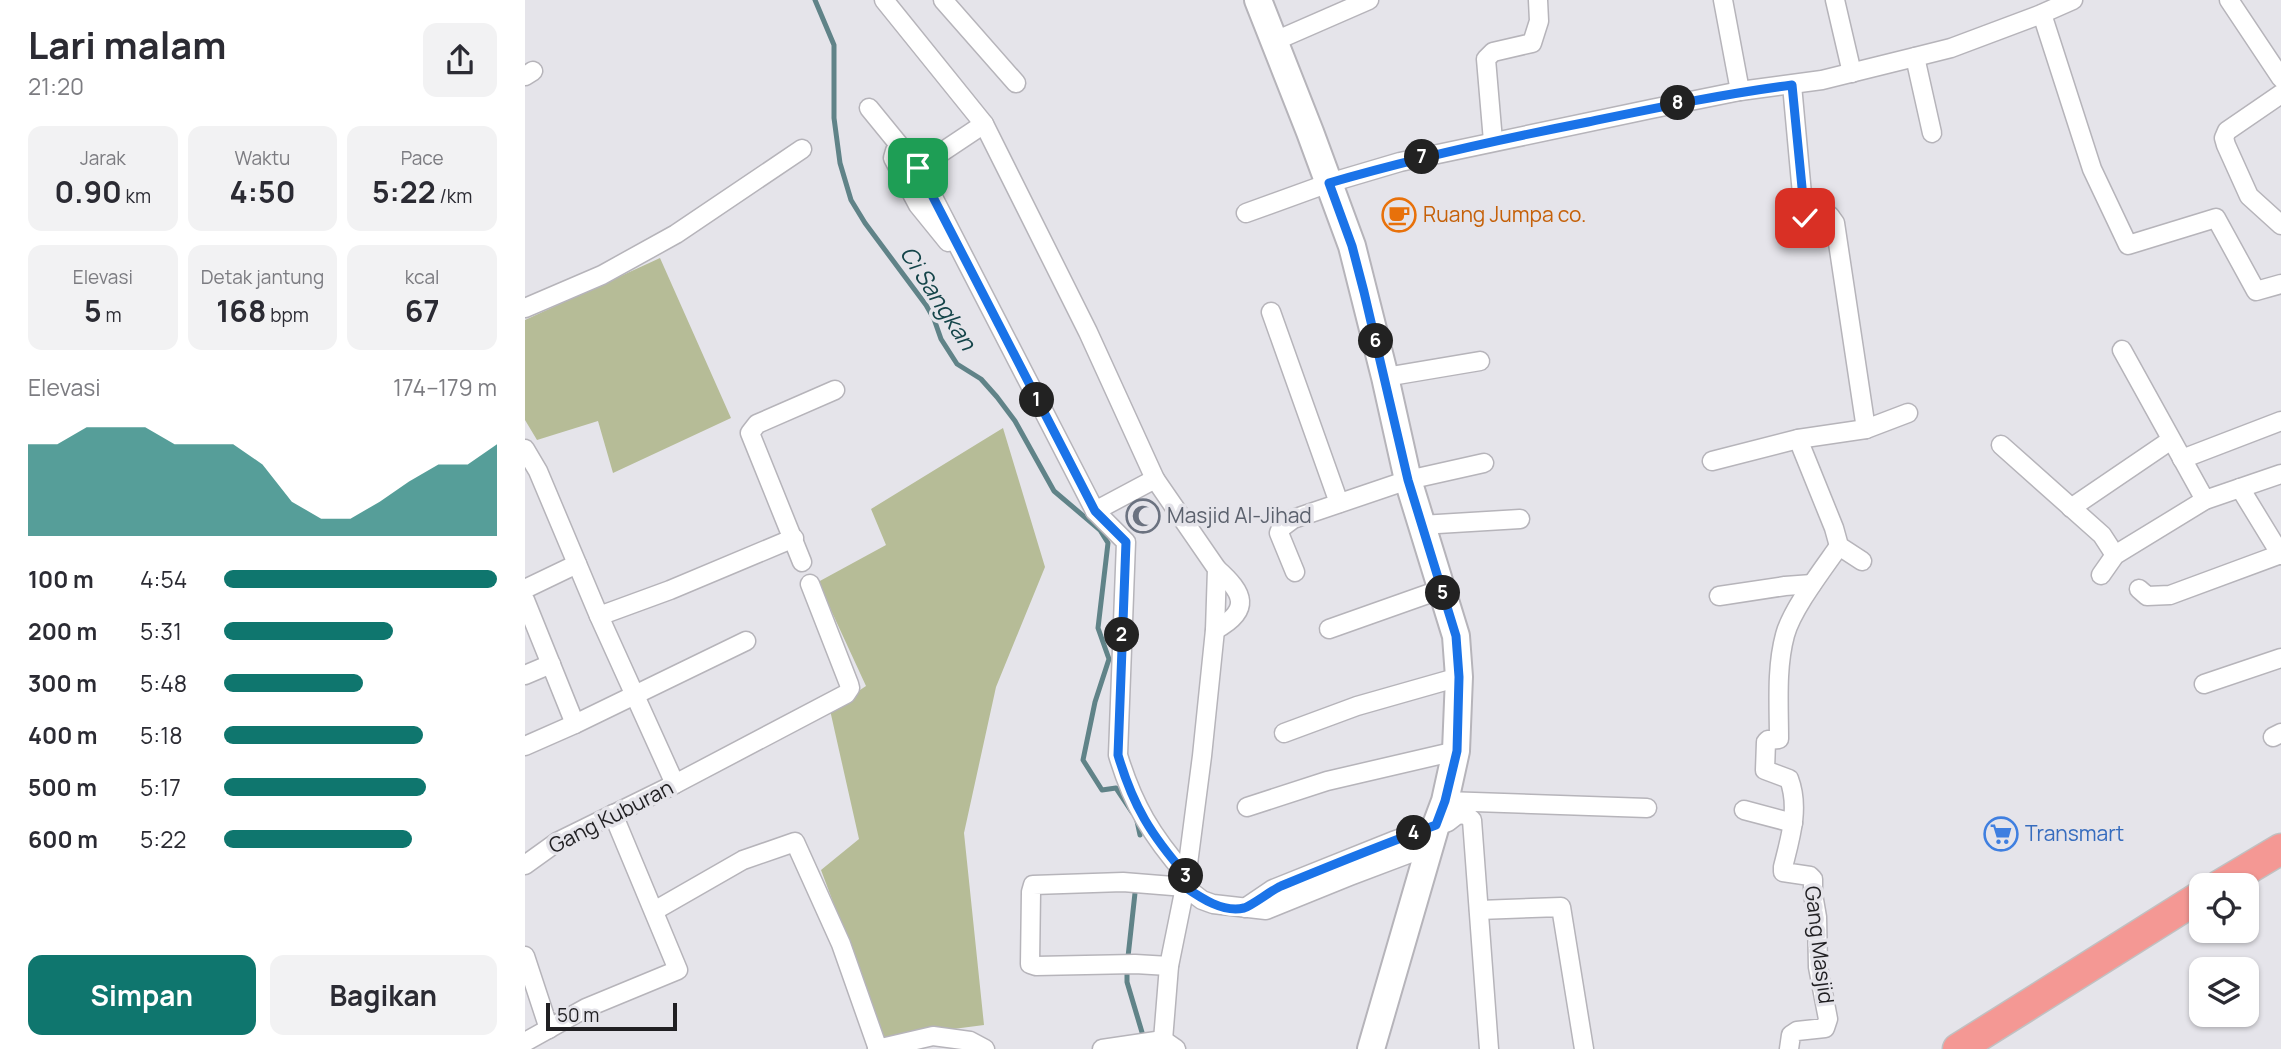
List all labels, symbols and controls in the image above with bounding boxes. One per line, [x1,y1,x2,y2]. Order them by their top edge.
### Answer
text: Lari malam [28,18,226,70]
button: share [423,23,497,97]
text: 21:20 [28,70,84,102]
pin: 8 [1661,86,1695,120]
text: 8 [1672,89,1683,115]
pin [888,138,948,198]
pin: 7 [1405,140,1439,174]
text: 7 [1416,143,1427,169]
text: Jarak [80,145,126,171]
text: Waktu [235,145,290,171]
text: Pace [401,145,444,171]
icon: arrive [899,149,937,187]
text: 0.90 [55,171,122,212]
text: 4:50 [230,171,295,212]
text: 5:22 [372,171,436,212]
text: km [122,183,151,209]
text: /km [436,183,472,209]
pin [1775,188,1835,248]
cafe icon: Ruang Jumpa co. [1380,196,1418,234]
icon: check [1786,199,1824,237]
place label: Ruang Jumpa co. [1423,200,1586,228]
water label: Ci Sangkan [893,239,985,357]
text: Elevasi [73,264,133,290]
text: Detak jantung [201,264,324,290]
text: kcal [405,264,440,290]
text: 5 [84,290,102,331]
text: 168 [216,290,266,331]
text: 67 [405,290,439,331]
text: m [102,302,122,328]
text: bpm [266,302,309,328]
pin: 6 [1359,324,1393,358]
text: 6 [1370,327,1381,353]
text: Elevasi [28,371,101,403]
text: 174–179 m [393,371,497,403]
pin: 1 [1019,382,1055,418]
text: 1 [1032,386,1041,412]
mosque icon: Masjid Al-Jihad [1124,497,1162,535]
place label: Masjid Al-Jihad [1167,501,1312,529]
text: 100 m [28,563,94,595]
text: 4:54 [140,563,187,595]
pin: 5 [1425,576,1461,610]
text: 5 [1437,579,1448,605]
text: 200 m [28,615,97,647]
text: 5:31 [140,615,182,647]
pin: 2 [1105,618,1139,652]
text: 2 [1116,621,1127,647]
text: 300 m [28,667,97,699]
text: 5:48 [140,667,187,699]
text: 400 m [28,719,98,751]
text: 5:18 [140,719,182,751]
text: 500 m [28,771,97,803]
text: 5:17 [140,771,181,803]
street label: Gang Kuburan [544,773,677,859]
supermarket icon: Transmart [1982,815,2020,853]
pin: 4 [1397,816,1431,850]
text: 4 [1408,819,1419,845]
place label: Transmart [2025,819,2124,847]
text: 600 m [28,823,98,855]
text: 5:22 [140,823,186,855]
pin: 3 [1169,858,1203,894]
text: 3 [1180,862,1191,888]
map controls [2189,873,2259,1027]
button: locate [2189,873,2259,943]
street label: Gang Masjid [1799,884,1841,1005]
button: Simpan [28,955,256,1035]
button: Bagikan [270,955,497,1035]
button: layers [2189,957,2259,1027]
scale bar [546,1000,677,1032]
text: 50 m [557,1002,599,1028]

